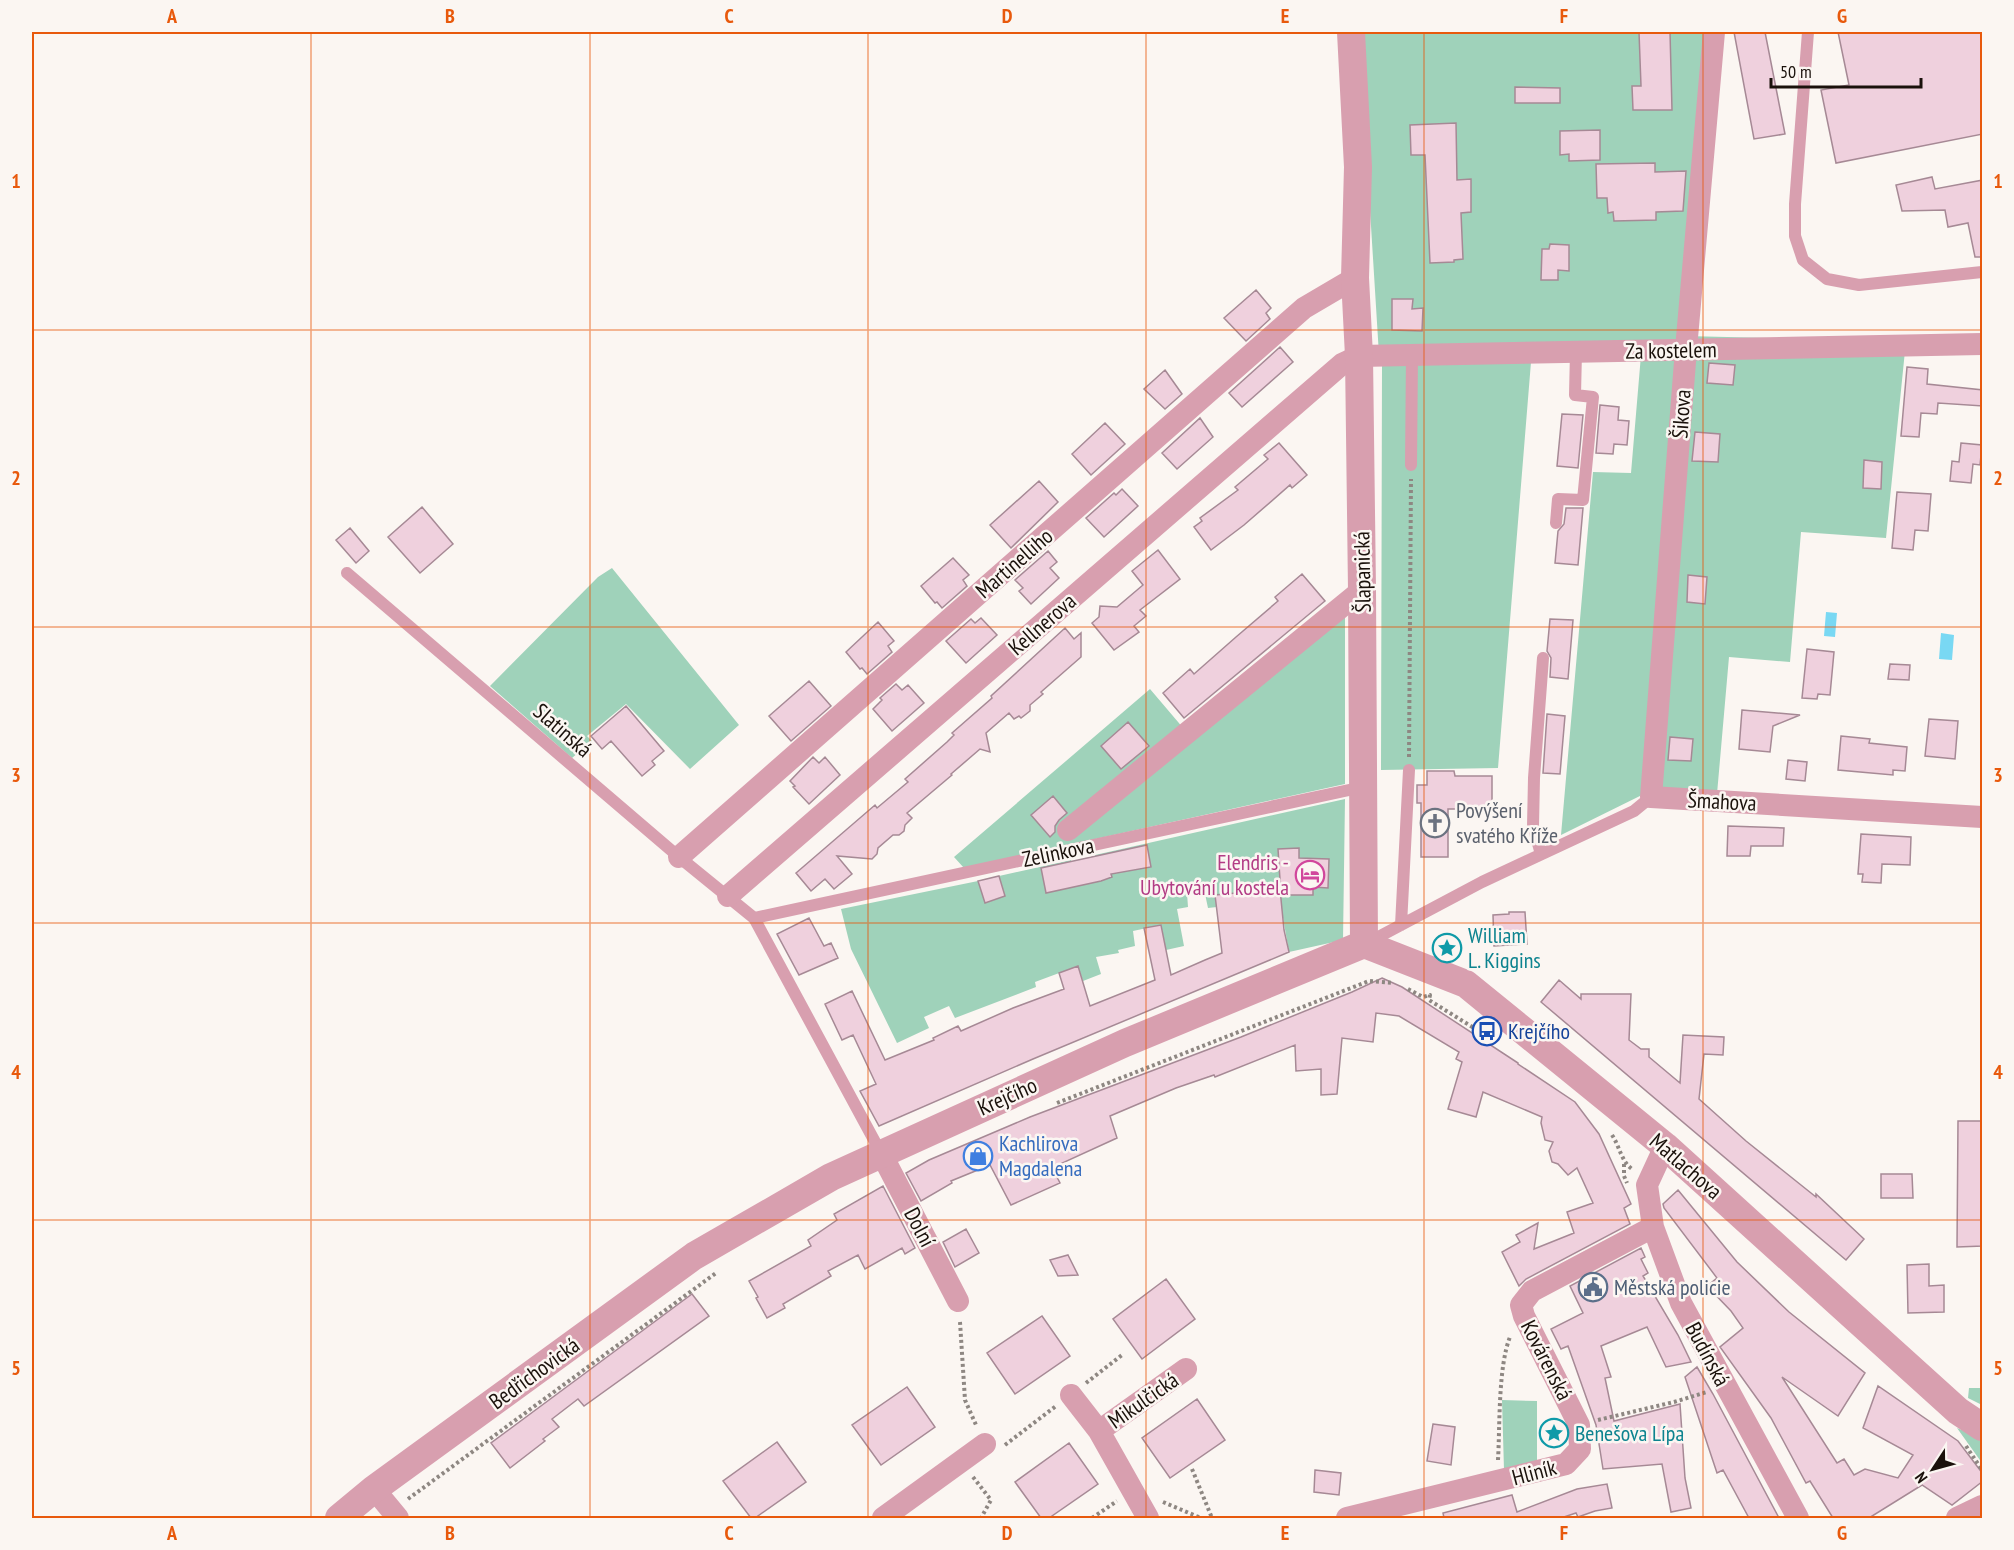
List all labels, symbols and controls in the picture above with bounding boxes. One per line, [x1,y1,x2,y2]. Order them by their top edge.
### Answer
text: A [166,3,178,29]
text: B [445,3,455,29]
text: C [724,3,734,29]
text: D [1002,3,1013,29]
text: E [1281,3,1289,29]
text: F [1560,3,1568,29]
text: G [1837,3,1847,29]
scale bar [1771,51,1921,89]
text: 50 m [1780,60,1812,83]
text: 1 [11,168,21,194]
text: 1 [1993,168,2003,194]
street label: Za kostelem [1625,335,1717,365]
street label: Šikova [1665,389,1697,439]
text: 2 [11,465,21,491]
text: 2 [1993,465,2003,491]
street label: Martinelliho [970,522,1058,604]
street label: Šlapanická [1347,531,1377,613]
street label: Kellnerova [1002,587,1082,661]
street label: Slatinská [528,697,598,763]
text: 3 [11,762,21,788]
text: 3 [1993,762,2003,788]
street label: Šmahova [1687,785,1757,817]
place label: Povýšení svatého Kříže [1456,796,1558,849]
church icon: Povýšení svatého Kříže [1419,807,1451,839]
street label: Zelinkova [1020,831,1096,873]
place label: Elendris - Ubytování u kostela [1140,848,1289,901]
hotel icon: Elendris - Ubytování u kostela [1294,859,1326,891]
place label: William L. Kiggins [1468,921,1541,974]
place icon: William L. Kiggins [1431,932,1463,964]
bus stop icon: Krejčího [1471,1015,1503,1047]
place label: Krejčího [1508,1017,1570,1045]
text: 4 [11,1059,21,1085]
text: 4 [1993,1059,2003,1085]
street label: Krejčího [973,1071,1041,1121]
street label: Matlachova [1644,1127,1728,1205]
place label: Kachlirova Magdalena [999,1129,1082,1182]
shop icon: Kachlirova Magdalena [962,1140,994,1172]
street label: Dolní [898,1202,942,1252]
public building icon: Městská policie [1577,1271,1609,1303]
place label: Městská policie [1614,1273,1731,1301]
street label: Kovárenská [1515,1315,1579,1405]
street label: Budínská [1680,1317,1736,1391]
street label: Bedřichovická [483,1331,585,1415]
text: 5 [11,1355,21,1381]
text: 5 [1993,1355,2003,1381]
street label: Mikulčická [1102,1366,1184,1434]
place icon: Benešova Lípa [1538,1417,1570,1449]
place label: Benešova Lípa [1575,1419,1684,1447]
north arrow [1903,1439,1963,1499]
street label: Hliník [1509,1453,1560,1491]
text: N [1910,1468,1931,1487]
text: A [166,1520,178,1546]
text: B [445,1520,455,1546]
text: C [724,1520,734,1546]
text: D [1002,1520,1013,1546]
text: E [1281,1520,1289,1546]
text: F [1560,1520,1568,1546]
text: G [1837,1520,1847,1546]

